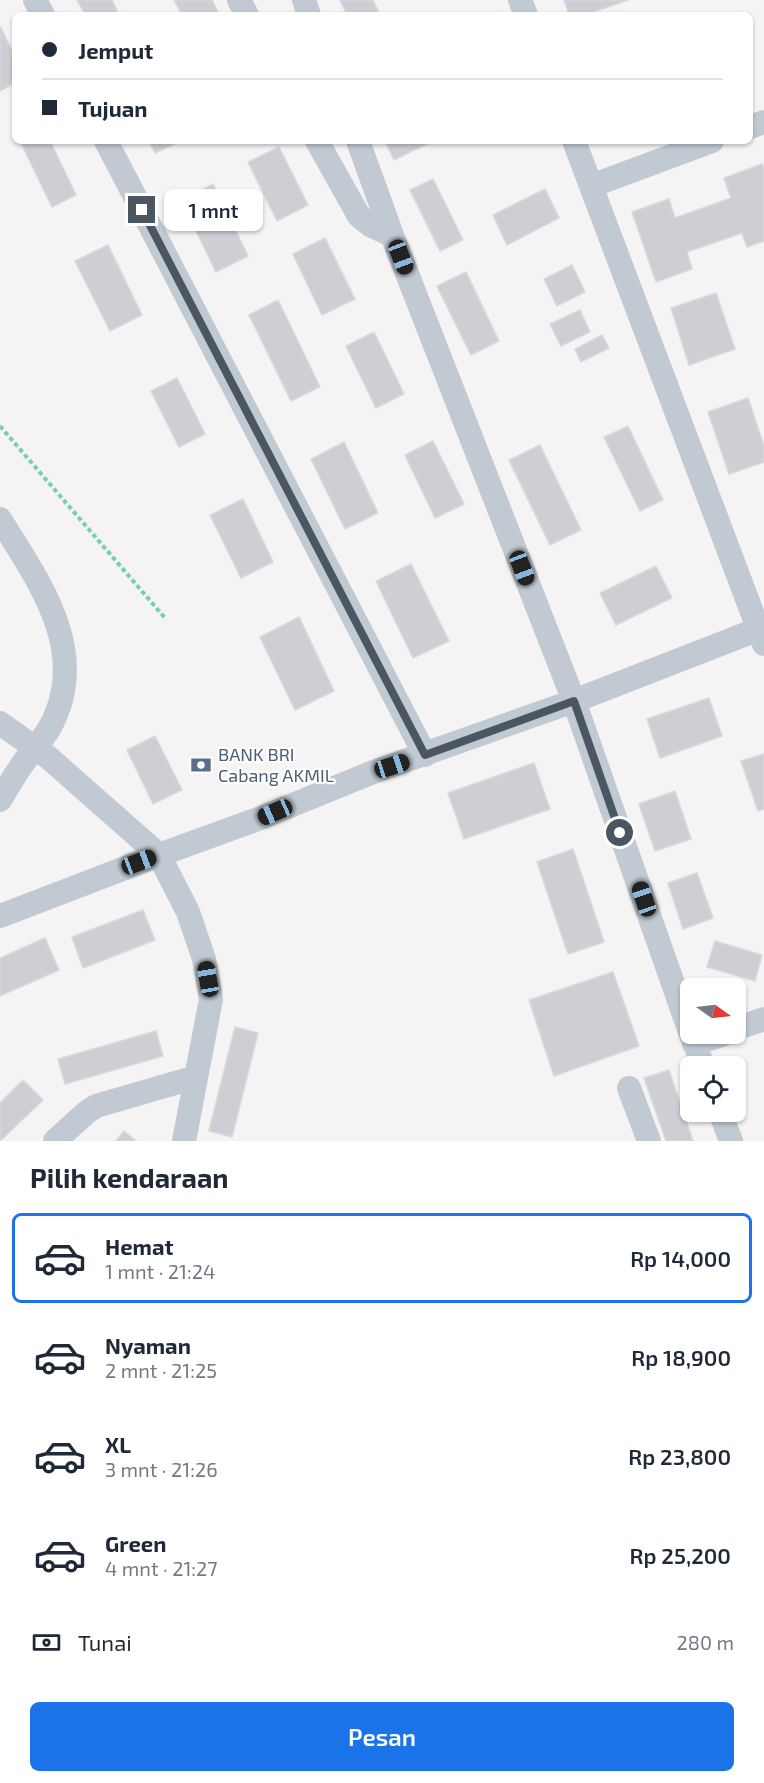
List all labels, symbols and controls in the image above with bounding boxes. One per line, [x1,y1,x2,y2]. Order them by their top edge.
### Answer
text: Jemput [78,37,153,63]
text: Tujuan [78,95,147,121]
callout: 1 mnt [163,189,262,231]
route end [128,196,155,223]
text: 1 mnt [188,198,239,222]
car [386,237,416,277]
car [507,548,537,588]
place label: BANK BRI Cabang AKMIL [218,743,334,786]
car [372,752,412,780]
bank icon: BANK BRI Cabang AKMIL [189,753,213,777]
car [255,796,295,828]
route start [606,819,633,846]
car [119,847,159,877]
car [630,879,658,919]
car [196,960,220,998]
north arrow [680,978,746,1044]
map controls [680,978,746,1122]
button: locate [680,1056,746,1122]
text: Pilih kendaraan [30,1161,229,1193]
icon: car [33,1231,87,1285]
text: Hemat [105,1233,174,1259]
text: Rp 14,000 [630,1245,731,1271]
text: 1 mnt · 21:24 [105,1259,215,1283]
icon: car [33,1330,87,1384]
text: Nyaman [105,1332,191,1358]
text: Rp 18,900 [631,1344,731,1370]
text: 2 mnt · 21:25 [105,1358,217,1382]
icon: car [33,1429,87,1483]
text: XL [105,1431,131,1457]
text: Rp 23,800 [628,1443,731,1469]
text: 3 mnt · 21:26 [105,1457,218,1481]
icon: car [33,1528,87,1582]
text: Green [105,1530,167,1556]
text: Rp 25,200 [630,1542,731,1568]
text: 4 mnt · 21:27 [105,1556,218,1580]
icon: cash [30,1626,63,1659]
text: Tunai [78,1629,132,1655]
text: 280 m [677,1630,734,1654]
button: Pesan [30,1702,734,1771]

